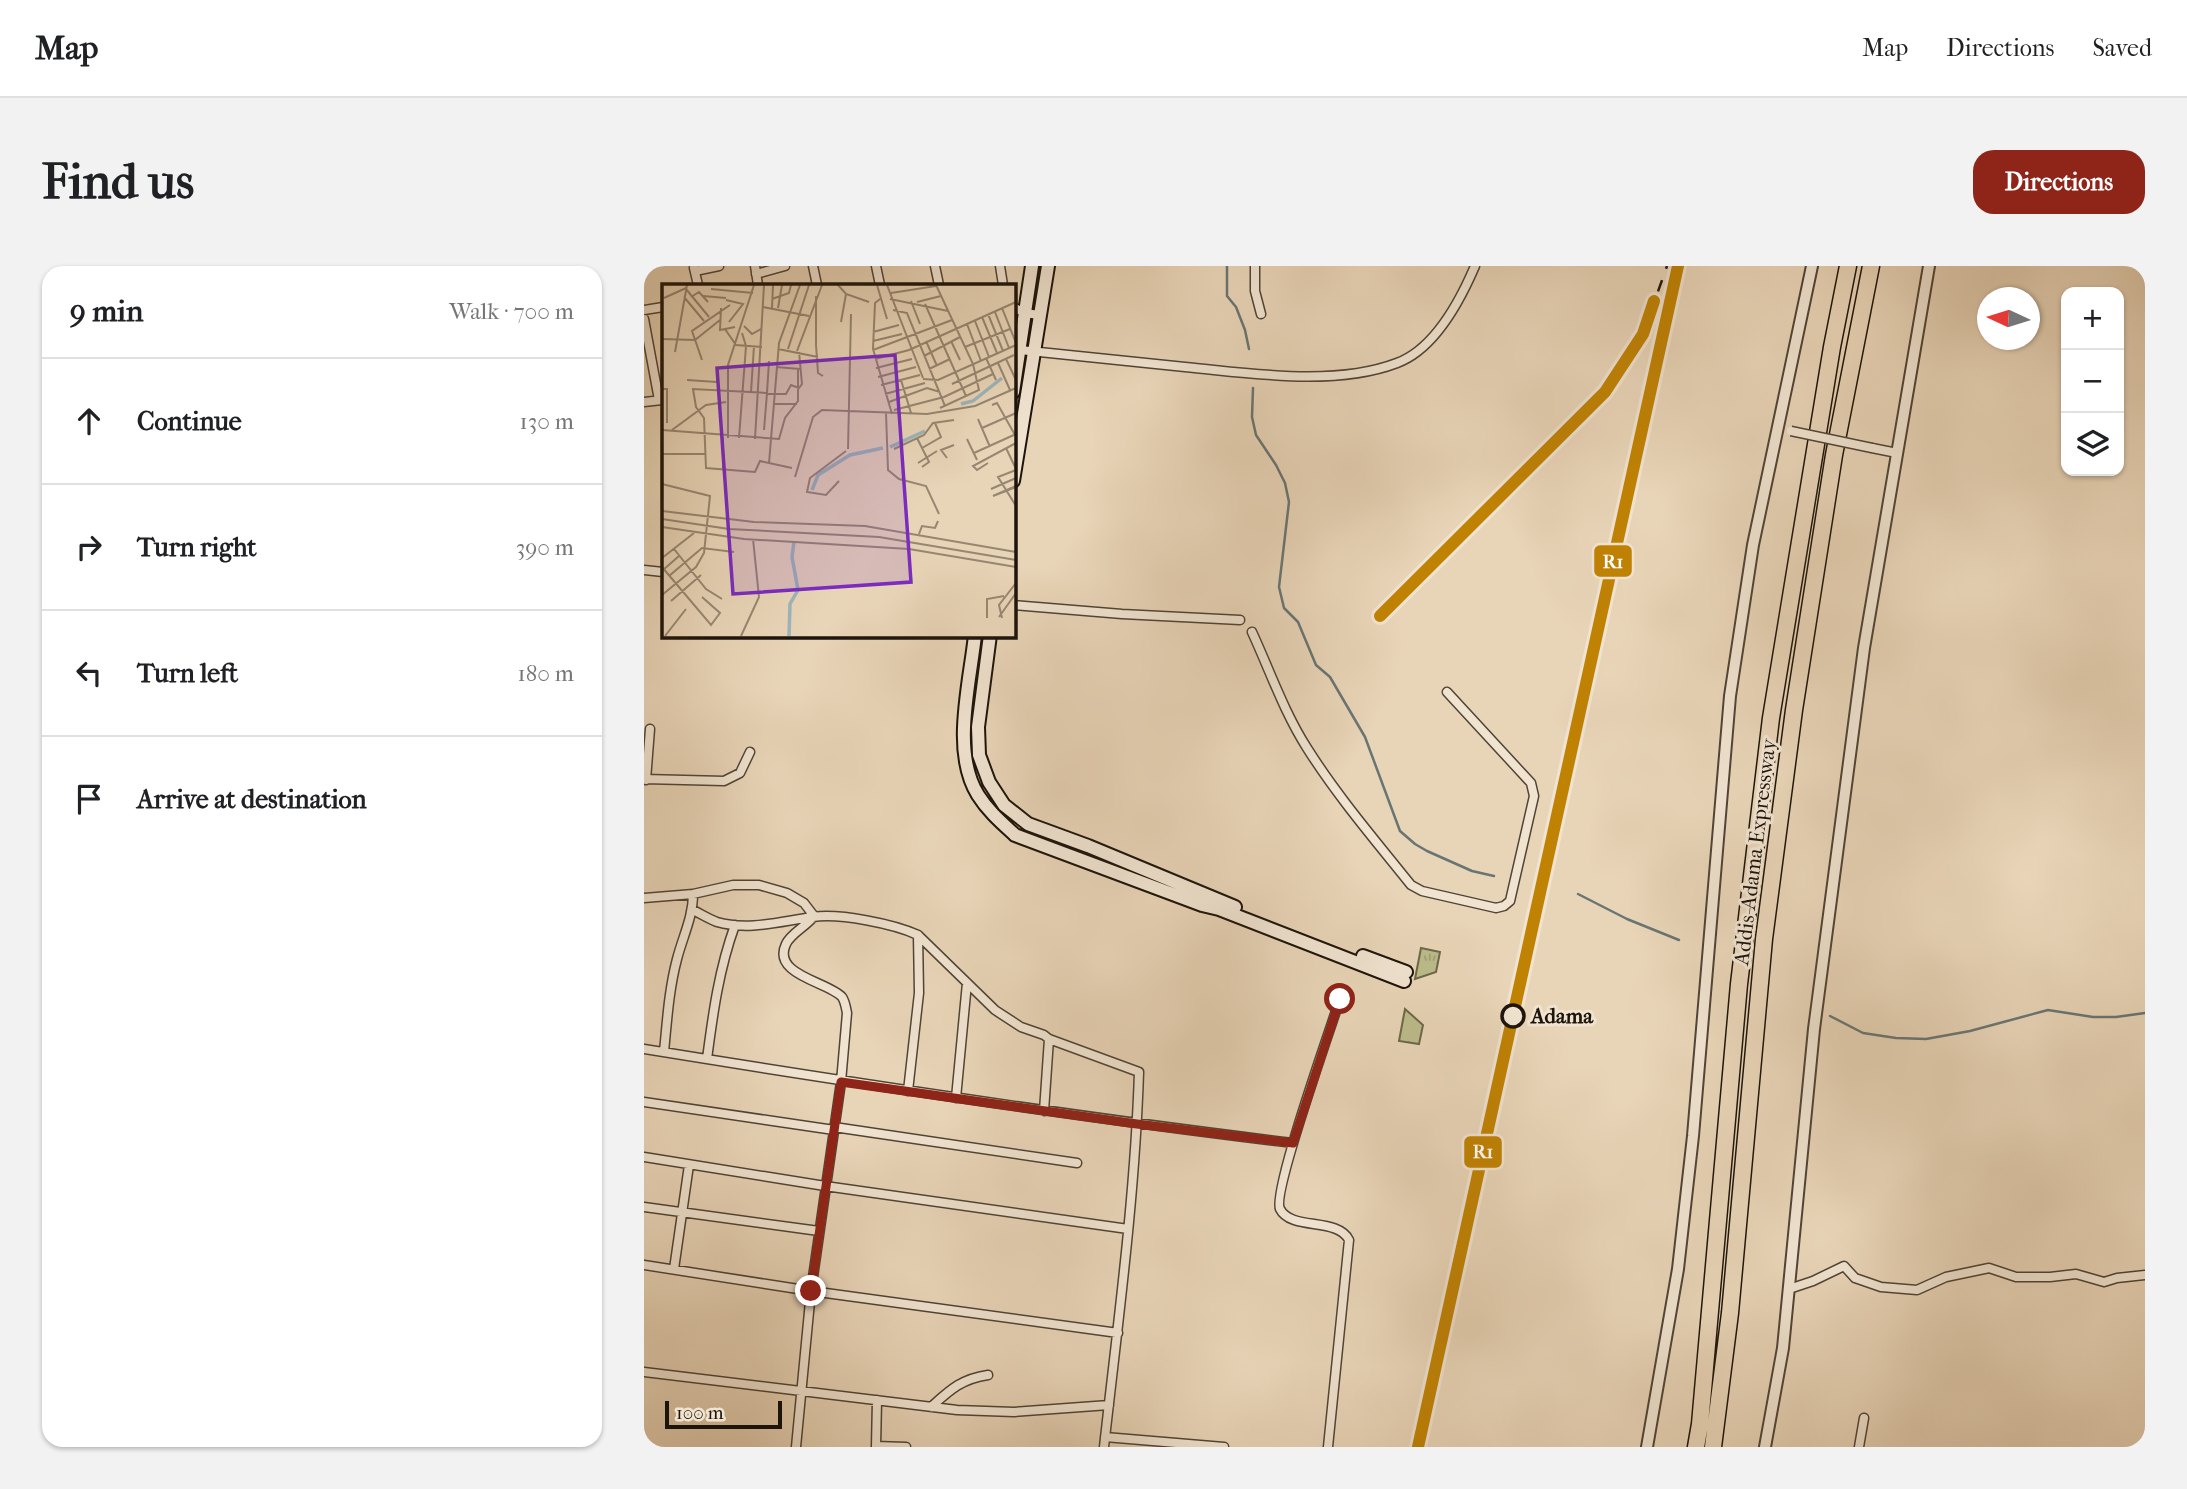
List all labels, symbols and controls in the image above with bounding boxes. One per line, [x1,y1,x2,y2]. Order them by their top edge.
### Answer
text: Map [35,29,98,68]
text: Map [1862,34,1908,62]
text: Directions [1946,34,2054,62]
text: Saved [2092,34,2152,62]
button: Directions [1973,150,2145,214]
text: Find us [42,153,194,211]
inset map [662,284,1015,637]
north arrow [1977,287,2040,350]
map controls [2061,287,2124,476]
button: + [2061,287,2124,350]
text: 9 min [70,294,143,329]
text: Walk · 700 m [449,298,574,325]
button: − [2061,350,2124,413]
icon: ahead [70,402,108,440]
text: Continue [137,406,242,437]
text: 130 m [520,408,574,435]
button: layers [2061,413,2124,476]
icon: right [70,528,108,566]
text: Turn right [137,532,257,563]
text: 390 m [516,534,574,561]
line badge: R1 [1593,544,1633,578]
text: R1 [1603,551,1623,573]
icon: left [70,654,108,692]
text: Turn left [137,658,238,689]
text: 180 m [517,660,574,687]
street label: Addis-Adama Expressway [1729,737,1781,968]
icon: arrive [70,780,108,818]
text: Arrive at destination [137,784,367,815]
route start [1324,983,1355,1014]
marker: Adama [1501,1004,1525,1028]
place label: Adama [1529,1004,1594,1028]
line badge: R1 [1463,1135,1503,1169]
text: R1 [1473,1141,1493,1163]
route end [795,1275,826,1306]
scale bar [665,1398,782,1430]
text: 100 m [676,1402,724,1424]

